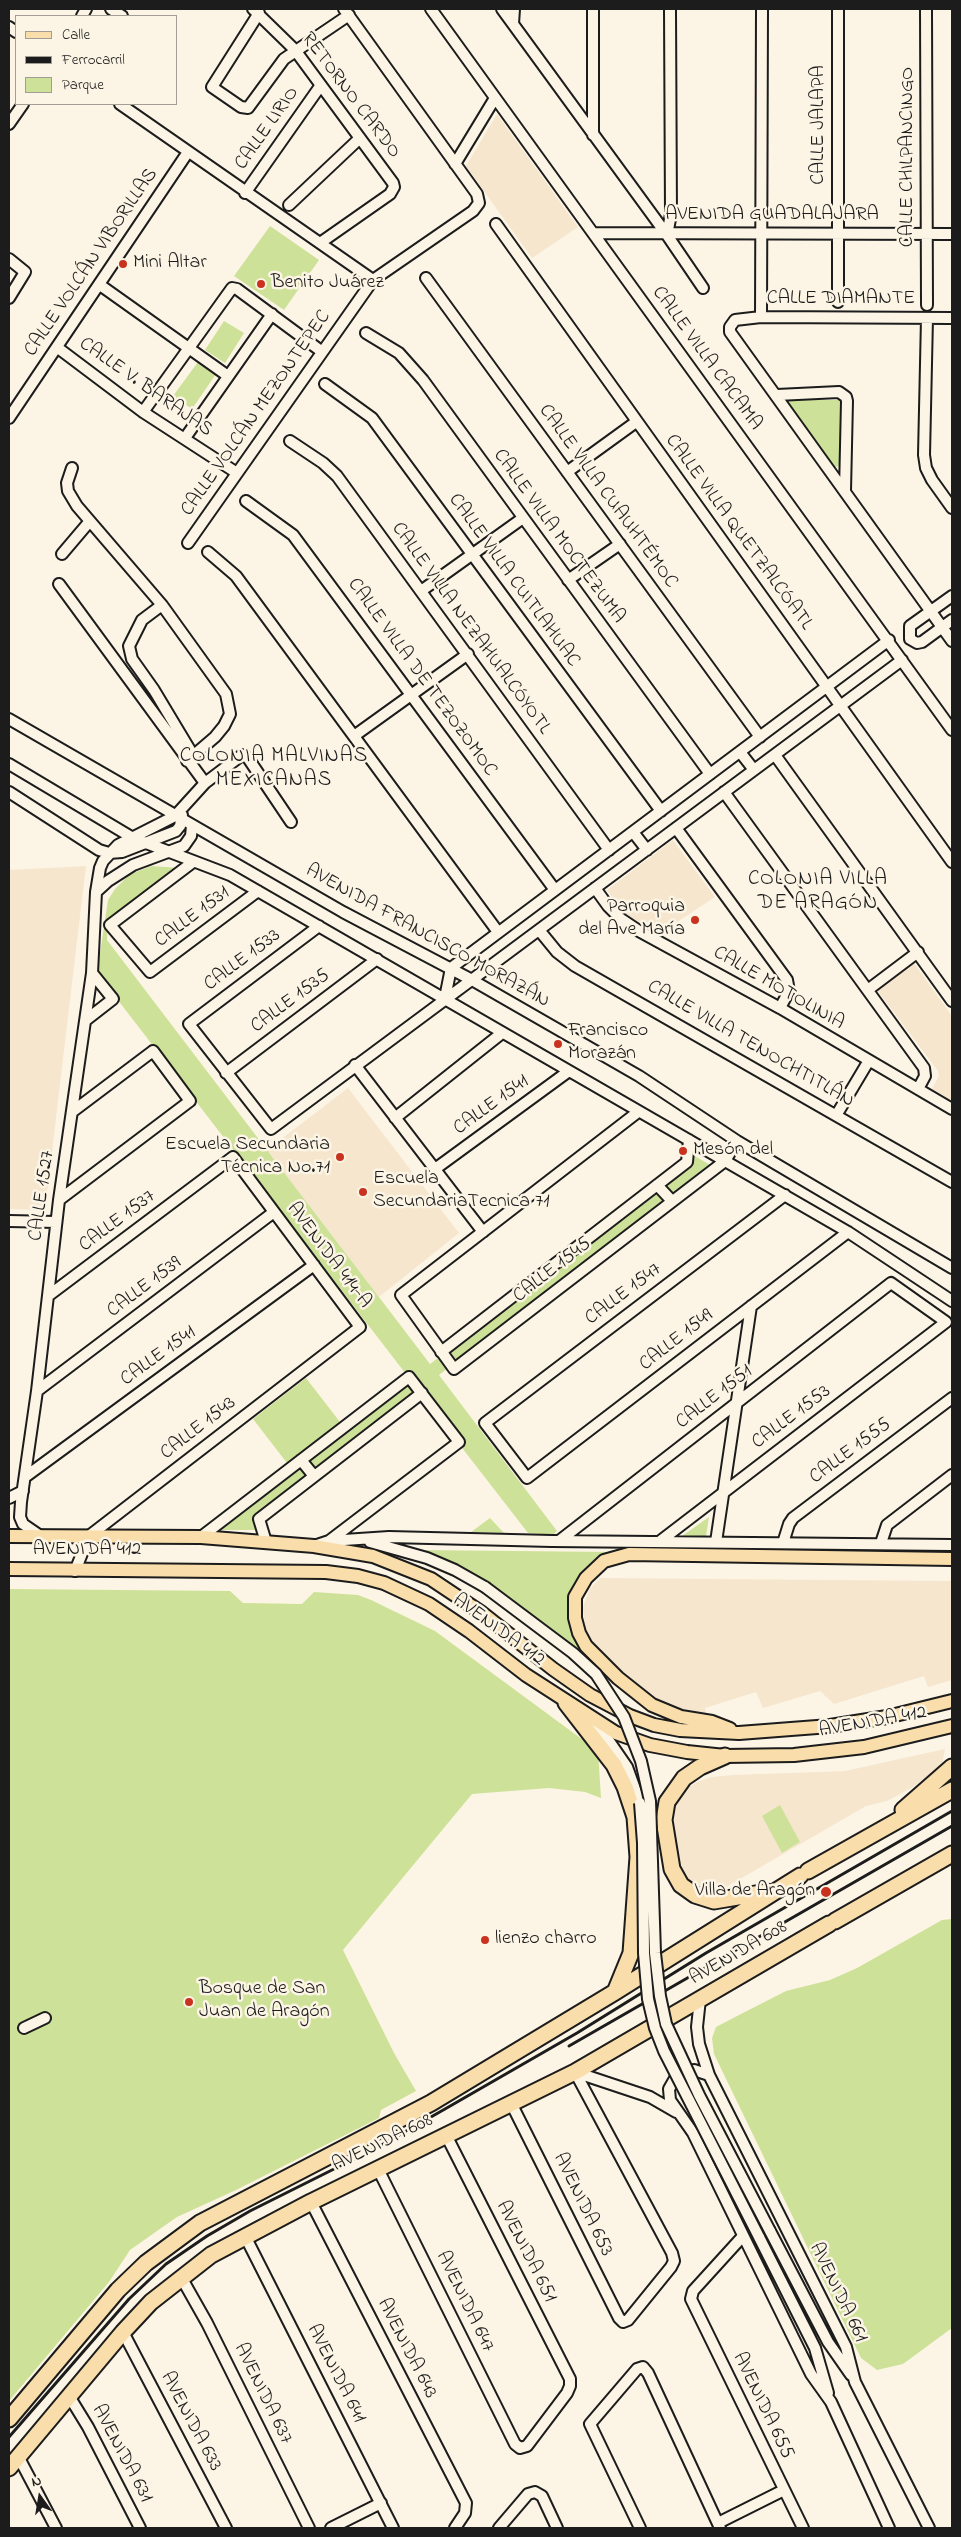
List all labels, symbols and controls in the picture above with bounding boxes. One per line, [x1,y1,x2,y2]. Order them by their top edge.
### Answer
legend [15,15,178,105]
text: Calle [62,24,90,46]
street label: RETORNO CARDO [295,28,405,164]
text: Ferrocarril [62,49,125,71]
street label: CALLE JALAPA [808,65,832,185]
street label: CALLE CHILPANCINGO [897,67,921,247]
text: Parque [62,74,104,96]
street label: CALLE LIRIO [231,83,305,175]
street label: CALLE VOLCÁN VIBORILLAS [20,164,164,362]
street label: AVENIDA GUADALAJARA [665,204,879,228]
place label: Mini Altar [133,252,207,276]
marker: Mini Altar [117,258,129,270]
place label: Benito Juárez [271,272,384,296]
marker: Benito Juárez [255,278,267,290]
street label: CALLE VILLA CACAMA [646,282,766,436]
street label: CALLE DIAMANTE [767,288,915,312]
street label: CALLE VOLCÁN MEZONTEPEC [177,307,337,521]
street label: CALLE V. BARAJAS [73,333,217,443]
street label: CALLE VILLA CUAUHTÉMOC [532,400,682,594]
street label: CALLE VILLA QUETZALCÓATL [659,430,817,636]
street label: CALLE VILLA MOCTEZUMA [487,445,629,629]
street label: CALLE VILLA CUITLAHUAC [442,490,584,672]
street label: CALLE VILLA NEZAHUALCÓYOTL [385,518,555,740]
street label: CALLE VILLA DE TEZOZOMOC [341,574,501,782]
district label: COLONIA MALVINAS MEXICANAS [178,745,370,795]
street label: AVENIDA FRANCISCO MORAZÁN [301,860,553,1014]
district label: COLONIA VILLA DE ARAGÓN [746,868,890,918]
street label: CALLE 1531 [151,882,235,954]
place label: Parroquia del Ave María [578,896,685,943]
marker: Parroquia del Ave María [689,914,701,926]
street label: CALLE 1533 [200,924,286,998]
street label: CALLE MOTOLINIA [708,942,848,1036]
street label: CALLE 1535 [247,965,335,1039]
street label: CALLE VILLA TENOCHTITLÁN [642,976,858,1114]
place label: Francisco Morazán [568,1020,648,1067]
marker: Francisco Morazán [552,1038,564,1050]
street label: CALLE 1541 [450,1071,534,1141]
place label: Escuela Secundaria Técnica No.71 [165,1134,330,1181]
place label: Mesón del [693,1139,773,1163]
marker: Mesón del [677,1145,689,1157]
street label: CALLE 1527 [25,1149,61,1243]
marker: Escuela Secundaria Técnica No.71 [334,1151,346,1163]
place label: Escuela SecundariaTecnica 71 [373,1168,550,1215]
street label: CALLE 1537 [75,1185,161,1259]
marker: Escuela SecundariaTecnica 71 [357,1186,369,1198]
street label: AVENIDA 414-A [280,1198,376,1314]
street label: CALLE 1545 [509,1233,597,1309]
street label: CALLE 1539 [103,1252,187,1324]
street label: CALLE 1547 [581,1258,667,1332]
street label: CALLE 1549 [635,1305,719,1377]
street label: CALLE 1541 [117,1322,201,1392]
street label: CALLE 1551 [672,1361,758,1435]
street label: CALLE 1553 [748,1381,836,1455]
street label: CALLE 1543 [156,1392,242,1466]
street label: CALLE 1555 [805,1414,897,1490]
street label: AVENIDA 412 [33,1539,141,1563]
street label: AVENIDA 412 [447,1589,549,1673]
street label: AVENIDA 412 [817,1702,929,1744]
place label: Villa de Aragón [695,1880,815,1904]
marker: Villa de Aragón [819,1885,833,1899]
street label: AVENIDA 608 [686,1916,792,1992]
place label: lienzo charro [495,1928,597,1952]
marker: lienzo charro [479,1934,491,1946]
place label: Bosque de San Juan de Aragón [199,1978,330,2025]
marker: Bosque de San Juan de Aragón [183,1996,195,2008]
street label: AVENIDA 608 [329,2109,437,2179]
street label: AVENIDA 653 [547,2149,617,2261]
street label: AVENIDA 651 [489,2197,561,2307]
street label: AVENIDA 661 [803,2239,871,2347]
street label: AVENIDA 647 [429,2248,499,2356]
street label: AVENIDA 643 [370,2295,442,2403]
street label: AVENIDA 641 [300,2321,370,2427]
street label: AVENIDA 637 [227,2340,297,2448]
street label: AVENIDA 655 [726,2349,798,2463]
street label: AVENIDA 633 [154,2368,226,2476]
street label: AVENIDA 631 [85,2401,157,2507]
text: N [30,2471,43,2493]
north arrow [15,2472,65,2522]

